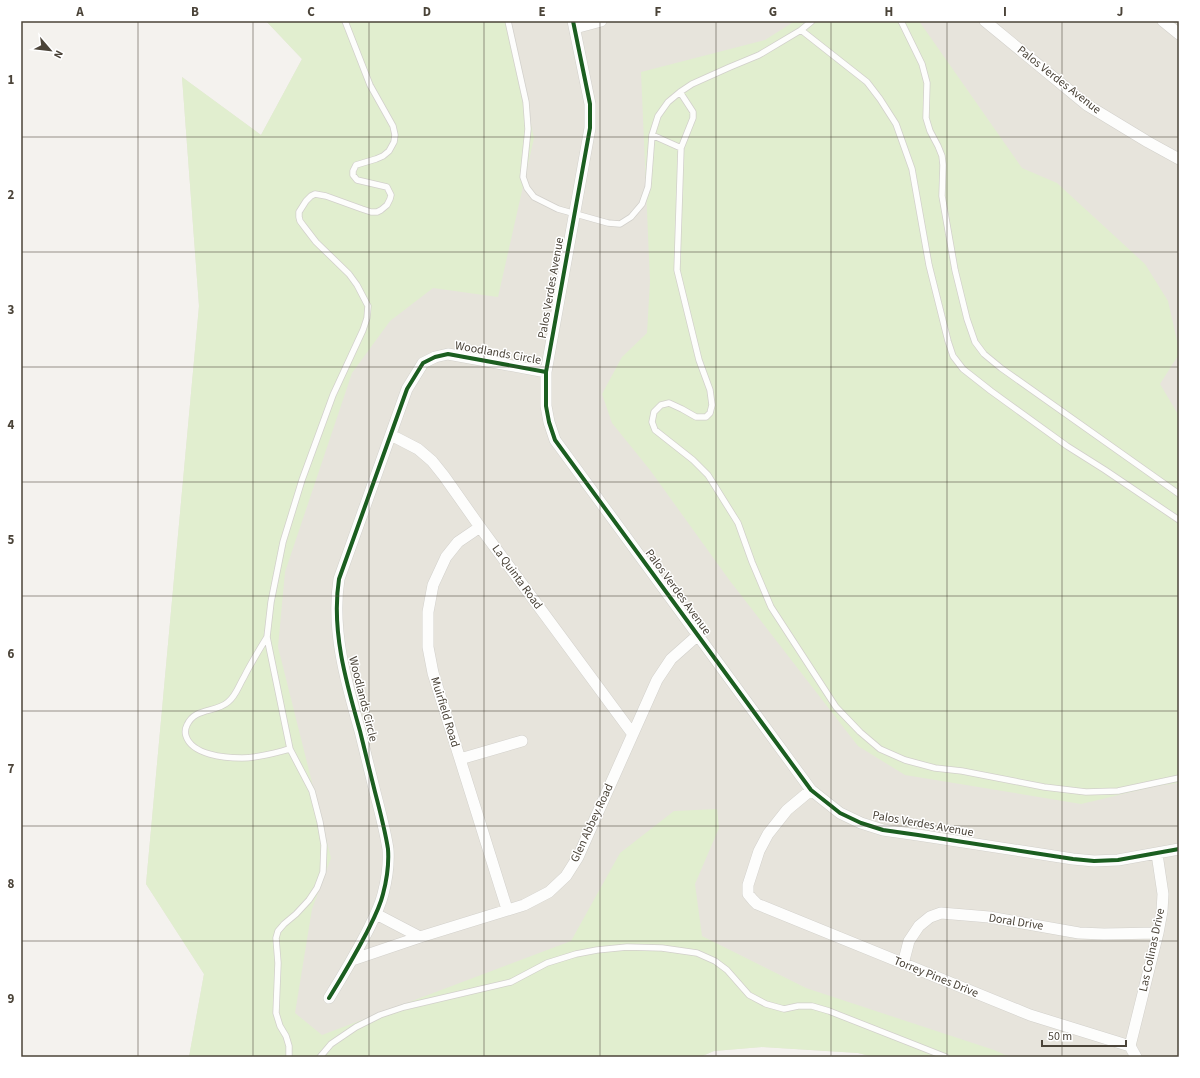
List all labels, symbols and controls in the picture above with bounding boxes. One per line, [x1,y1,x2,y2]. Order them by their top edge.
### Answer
text: A [75,3,84,21]
text: B [191,3,199,21]
text: C [307,3,315,21]
text: D [423,3,431,21]
text: E [538,3,546,21]
text: F [655,3,662,21]
text: G [769,3,777,21]
text: H [885,3,893,21]
text: I [1003,3,1007,21]
text: J [1117,3,1123,21]
north arrow [30,30,70,70]
street label: Palos Verdes Avenue [1013,42,1105,118]
text: N [50,48,67,61]
text: 1 [8,71,15,89]
text: 2 [8,186,15,204]
street label: Palos Verdes Avenue [534,236,568,340]
text: 3 [8,301,15,319]
street label: Woodlands Circle [454,337,542,369]
text: 4 [8,416,15,434]
text: 5 [8,531,15,549]
street label: La Quinta Road [488,541,546,613]
street label: Palos Verdes Avenue [641,546,715,638]
text: 6 [8,645,15,663]
street label: Woodlands Circle [344,655,382,743]
street label: Muirfield Road [426,675,464,749]
text: 7 [8,760,15,778]
street label: Glen Abbey Road [566,781,618,865]
street label: Palos Verdes Avenue [871,807,975,841]
text: 8 [8,875,15,893]
street label: Las Colinas Drive [1135,907,1169,993]
street label: Doral Drive [987,909,1045,935]
street label: Torrey Pines Drive [891,952,981,1002]
text: 9 [8,990,15,1008]
scale bar [1042,1022,1126,1048]
text: 50 m [1048,1028,1072,1045]

